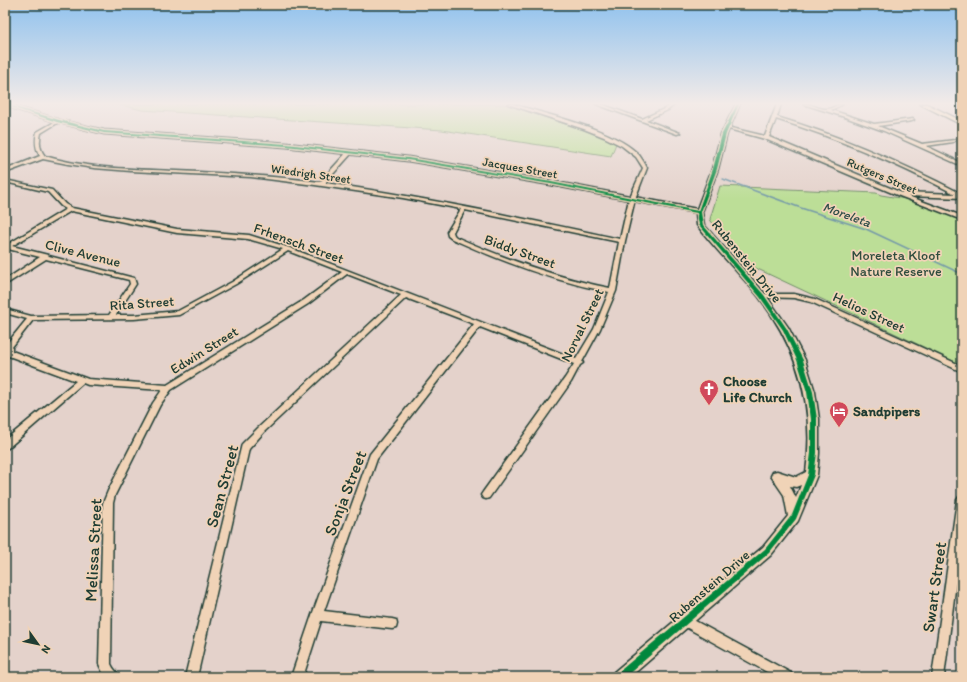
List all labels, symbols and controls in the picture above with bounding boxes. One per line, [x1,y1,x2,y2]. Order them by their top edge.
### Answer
street label: Jacques Street [481,155,559,182]
street label: Rutgers Street [845,155,920,197]
street label: Wiedrigh Street [270,161,352,187]
water label: Moreleta [821,199,873,230]
street label: Rubenstein Drive [708,216,785,306]
street label: Frhensch Street [251,219,346,268]
street label: Biddy Street [482,231,558,272]
street label: Clive Avenue [43,236,123,271]
park label: Moreleta Kloof Nature Reserve [850,247,942,280]
street label: Norval Street [557,286,608,365]
street label: Helios Street [830,288,908,337]
street label: Rita Street [109,293,175,314]
street label: Edwin Street [167,323,241,378]
place label: Choose Life Church [723,373,793,406]
church icon: Choose Life Church [698,378,720,406]
hotel icon: Sandpipers [828,400,850,428]
place label: Sandpipers [853,403,920,420]
street label: Sean Street [201,442,243,530]
street label: Sonja Street [320,447,371,538]
street label: Melissa Street [80,498,106,602]
street label: Swart Street [918,540,950,634]
street label: Rubenstein Drive [665,546,753,626]
north arrow [18,624,58,664]
text: N [38,643,53,656]

